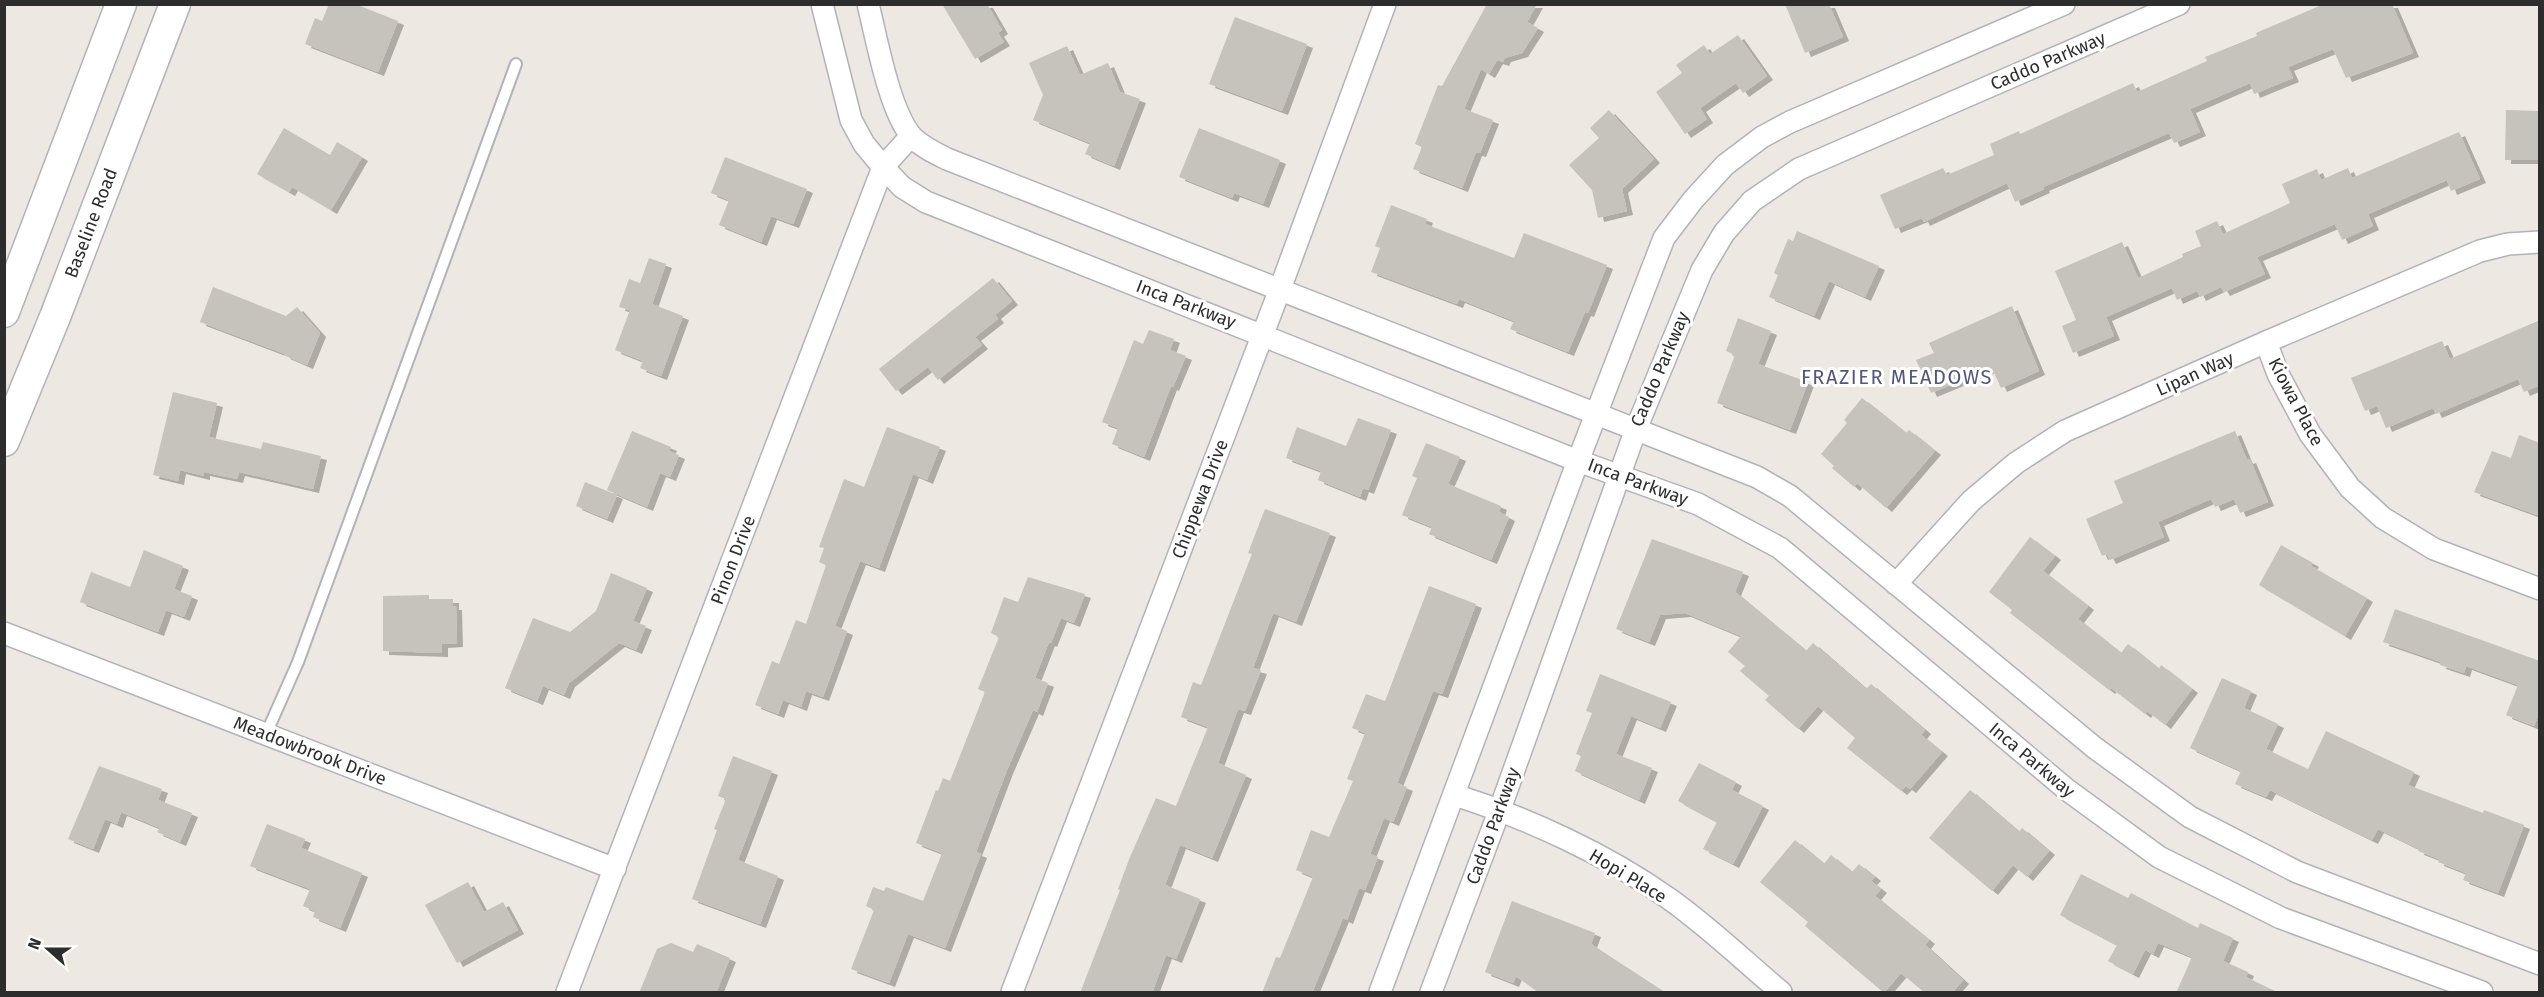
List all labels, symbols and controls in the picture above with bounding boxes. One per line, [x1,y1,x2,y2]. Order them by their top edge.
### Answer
street label: Caddo Parkway [1987,27,2109,95]
street label: Baseline Road [60,165,122,281]
street label: Inca Parkway [1133,275,1239,333]
street label: Caddo Parkway [1626,308,1694,430]
street label: Lipan Way [2153,347,2237,401]
street label: Kiowa Place [2264,354,2328,450]
district label: FRAZIER MEADOWS [1801,365,1993,389]
street label: Chippewa Drive [1167,436,1233,562]
street label: Inca Parkway [1585,454,1691,510]
street label: Pinon Drive [706,512,760,608]
street label: Meadowbrook Drive [230,712,390,790]
street label: Inca Parkway [1985,718,2080,802]
street label: Caddo Parkway [1462,764,1524,888]
street label: Hopi Place [1585,844,1671,908]
north arrow [18,919,78,979]
text: N [24,935,45,952]

